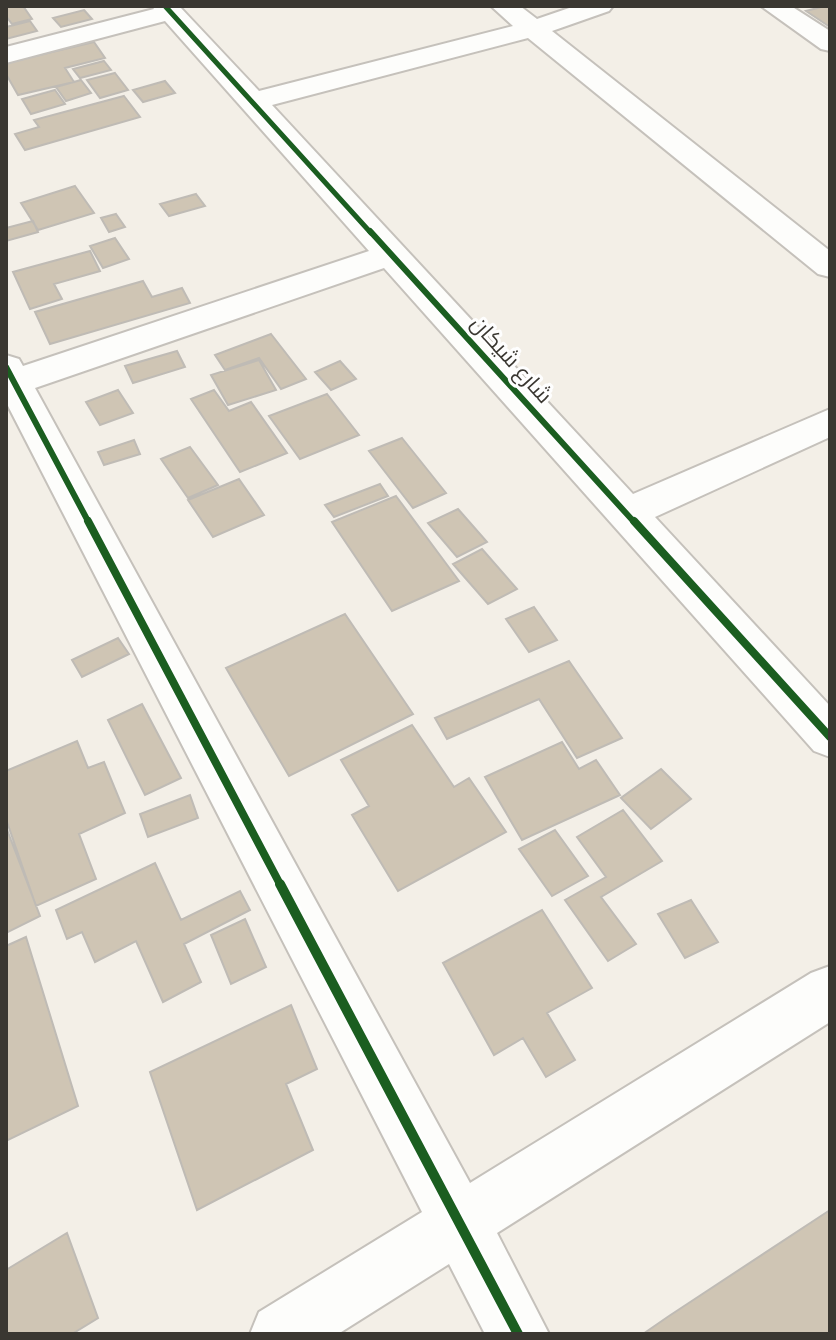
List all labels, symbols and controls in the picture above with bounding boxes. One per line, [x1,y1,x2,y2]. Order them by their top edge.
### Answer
street label: شارع شيكان [465,310,558,409]

